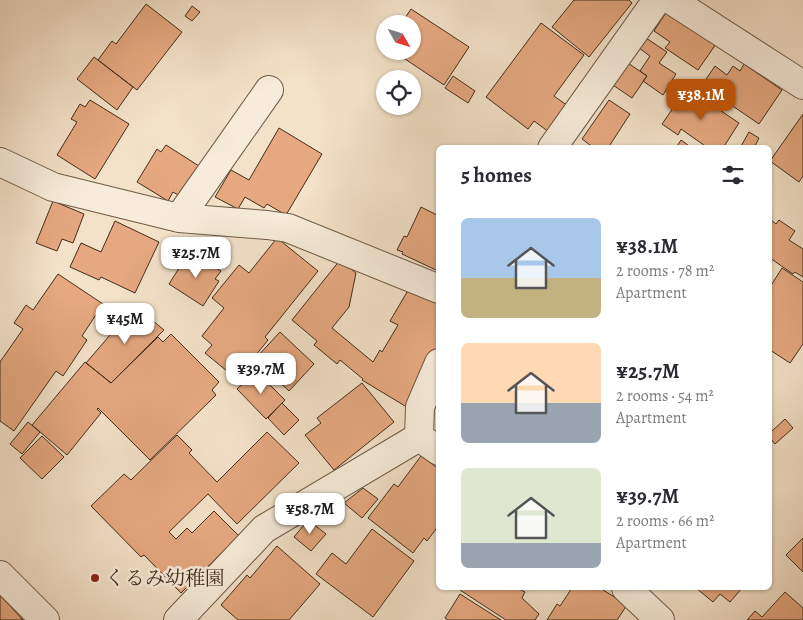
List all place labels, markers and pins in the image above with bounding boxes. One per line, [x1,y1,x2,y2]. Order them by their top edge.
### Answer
pin: ¥38.1M [660,78,742,121]
pin: ¥25.7M [155,236,237,279]
pin: ¥45M [95,302,155,345]
pin: ¥39.7M [220,352,302,395]
pin: ¥58.7M [269,492,351,535]
place label: くるみ幼稚園 [105,565,225,592]
marker: くるみ幼稚園 [89,572,101,584]

